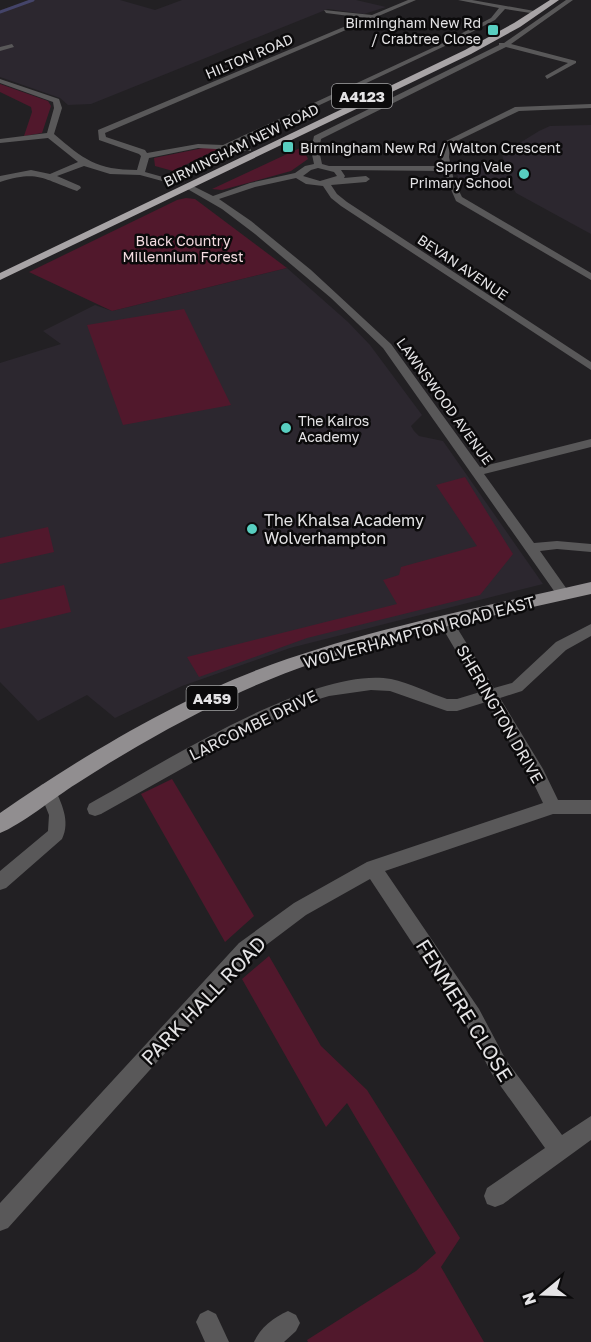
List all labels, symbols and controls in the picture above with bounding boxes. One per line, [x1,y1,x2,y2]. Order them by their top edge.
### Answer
place label: Birmingham New Rd / Crabtree Close [345,14,481,47]
marker: Birmingham New Rd / Crabtree Close [486,23,500,37]
street label: HILTON ROAD [203,30,295,82]
road number: A4123 [332,84,392,108]
street label: BIRMINGHAM NEW ROAD [161,100,321,190]
place label: Birmingham New Rd / Walton Crescent [300,139,561,156]
marker: Birmingham New Rd / Walton Crescent [281,140,295,154]
place label: Spring Vale Primary School [410,158,512,191]
marker: Spring Vale Primary School [517,167,531,181]
street label: BEVAN AVENUE [415,231,511,303]
park label: Black Country Millennium Forest [122,232,244,265]
street label: LAWNSWOOD AVENUE [393,334,497,468]
place label: The Kairos Academy [298,412,369,445]
marker: The Kairos Academy [279,421,293,435]
place label: The Khalsa Academy Wolverhampton [264,510,424,548]
marker: The Khalsa Academy Wolverhampton [245,522,259,536]
street label: WOLVERHAMPTON ROAD EAST [301,591,537,673]
street label: SHERINGTON DRIVE [452,641,548,787]
street label: LARCOMBE DRIVE [186,685,320,765]
road number: A459 [186,686,238,710]
street label: PARK HALL ROAD [136,931,270,1069]
street label: FENMERE CLOSE [412,934,518,1086]
north arrow [513,1264,573,1324]
text: N [517,1290,540,1308]

